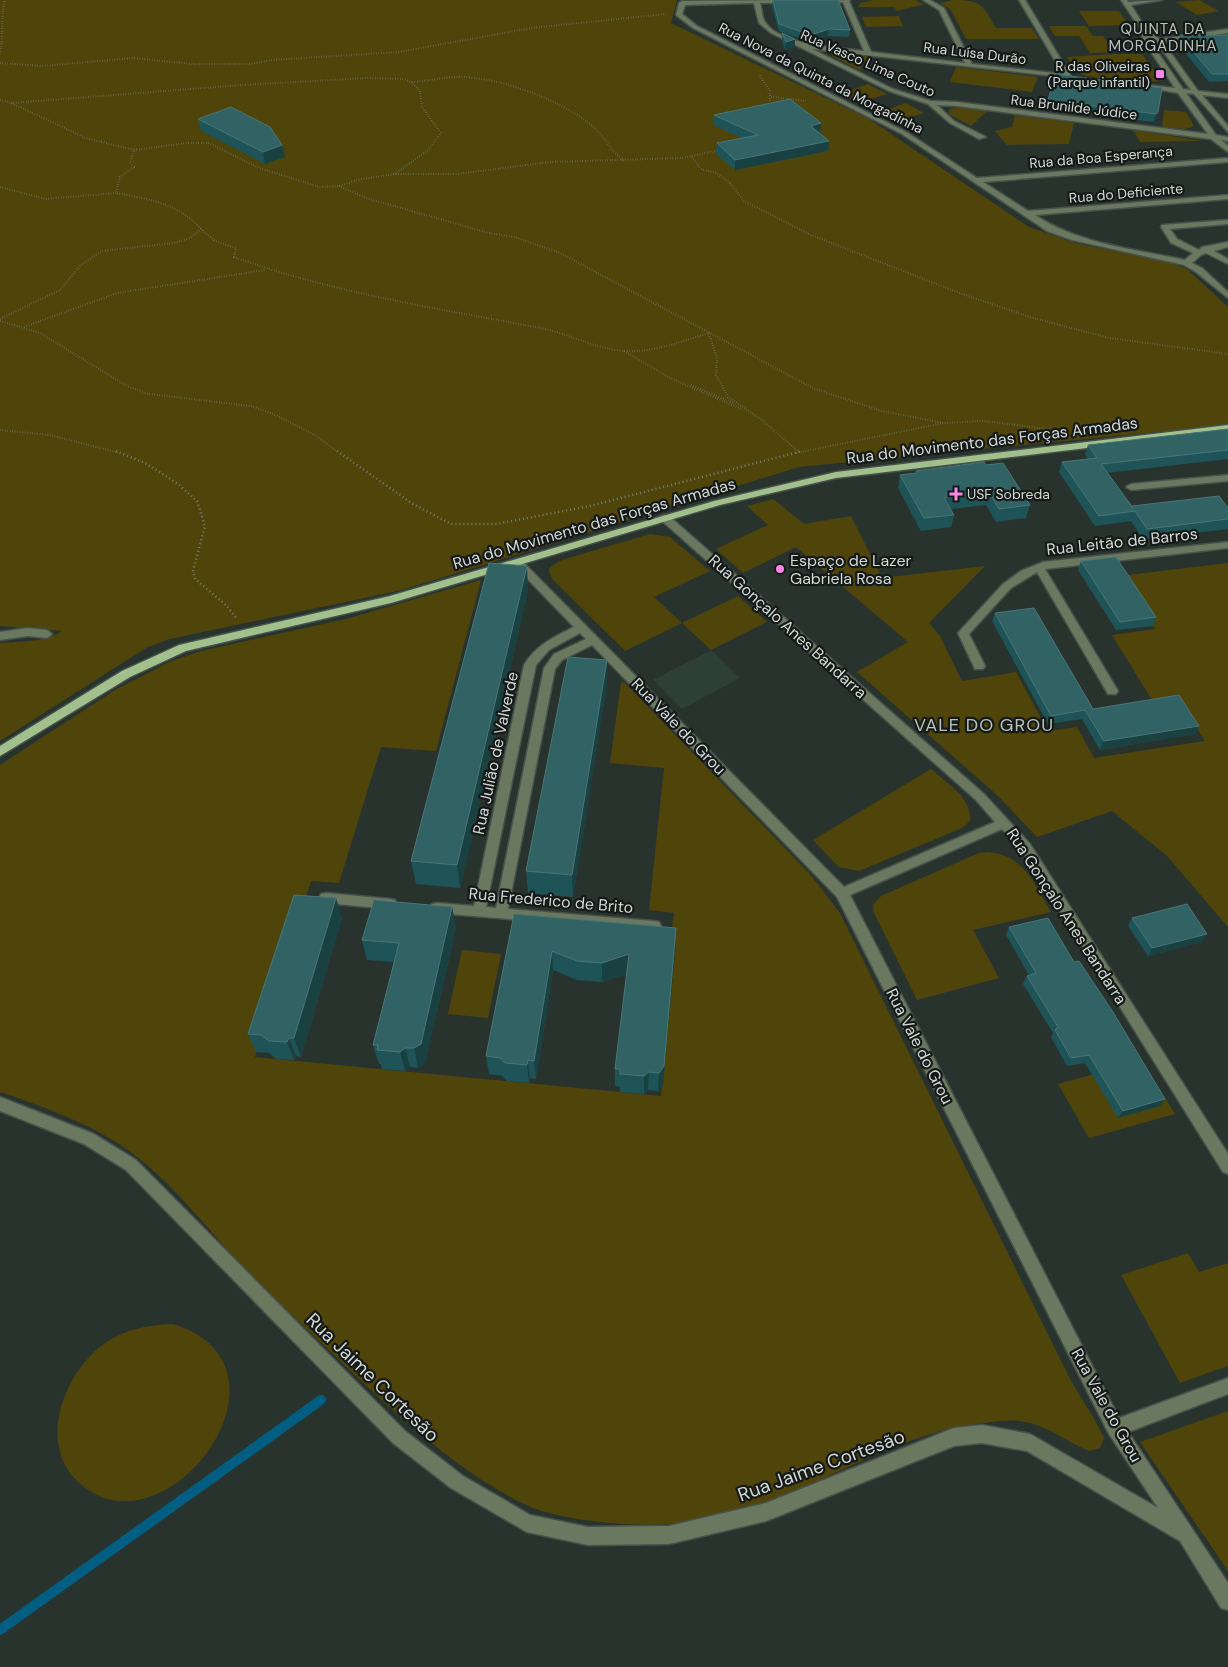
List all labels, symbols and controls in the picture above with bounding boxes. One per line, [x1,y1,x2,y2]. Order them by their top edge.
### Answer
street label: Rua Nova da Quinta da Morgadinha [716,18,926,138]
district label: QUINTA DA MORGADINHA [1109,19,1217,56]
street label: Rua Vasco Lima Couto [798,25,938,101]
street label: Rua Luísa Durão [923,38,1027,68]
place label: R das Oliveiras (Parque infantil) [1047,57,1150,91]
marker: R das Oliveiras (Parque infantil) [1154,68,1166,80]
street label: Rua Brunilde Júdice [1010,90,1138,124]
street label: Rua da Boa Esperança [1028,142,1174,172]
street label: Rua do Deficiente [1068,179,1184,207]
street label: Rua do Movimento das Forças Armadas [845,412,1139,469]
street label: Rua do Movimento das Forças Armadas [450,473,738,574]
place label: USF Sobreda [967,485,1050,503]
marker: USF Sobreda [949,487,963,501]
street label: Rua Leitão de Barros [1045,523,1199,560]
street label: Rua Gonçalo Anes Bandarra [704,550,871,703]
place label: Espaço de Lazer Gabriela Rosa [790,550,912,589]
marker: Espaço de Lazer Gabriela Rosa [774,563,786,575]
street label: Rua Julião de Valverde [468,670,523,836]
street label: Rua Vale do Grou [627,673,730,779]
district label: VALE DO GROU [914,713,1054,737]
street label: Rua Gonçalo Anes Bandarra [1002,824,1131,1008]
street label: Rua Frederico de Brito [468,883,634,918]
street label: Rua Vale do Grou [881,985,958,1108]
street label: Rua Jaime Cortesão [301,1307,445,1447]
street label: Rua Vale do Grou [1067,1345,1147,1466]
street label: Rua Jaime Cortesão [734,1424,908,1507]

